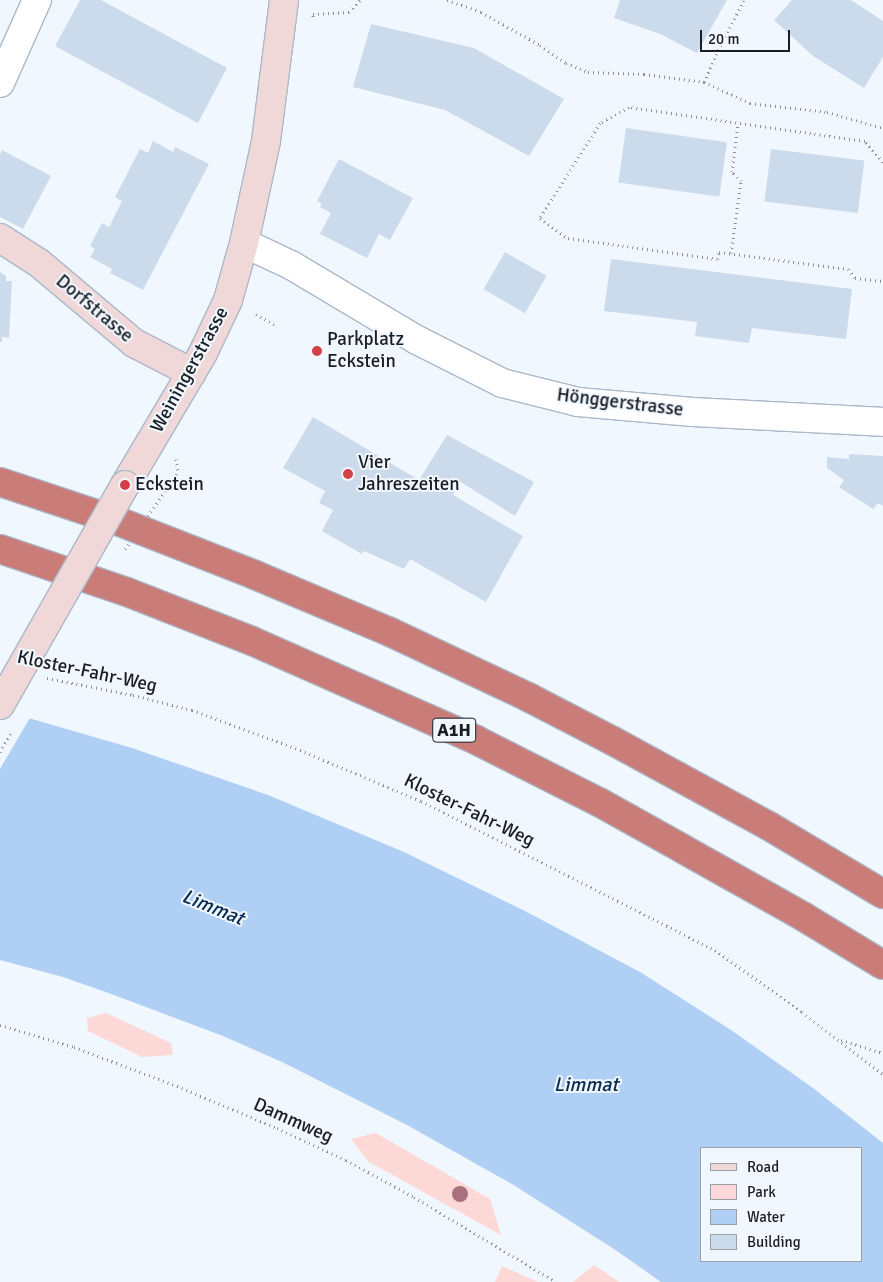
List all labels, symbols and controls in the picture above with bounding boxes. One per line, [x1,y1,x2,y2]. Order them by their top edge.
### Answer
scale bar [703,20,793,52]
text: 20 m [708,30,739,48]
street label: Dorfstrasse [51,270,137,348]
street label: Weiningerstrasse [146,303,234,437]
place label: Parkplatz Eckstein [327,329,404,373]
marker: Parkplatz Eckstein [311,345,323,357]
street label: Hönggerstrasse [555,384,685,422]
place label: Vier Jahreszeiten [358,452,460,496]
marker: Vier Jahreszeiten [342,468,354,480]
place label: Eckstein [135,474,204,496]
marker: Eckstein [119,479,131,491]
street label: Kloster-Fahr-Weg [15,646,159,698]
road number: A1H [432,714,476,746]
street label: Kloster-Fahr-Weg [400,770,538,852]
water label: Limmat [179,884,247,930]
water label: Limmat [554,1072,618,1096]
street label: Dammweg [250,1093,336,1149]
legend [700,1147,863,1262]
text: Road [747,1158,779,1176]
text: Park [747,1183,776,1201]
text: Water [747,1208,785,1226]
text: Building [747,1233,801,1251]

